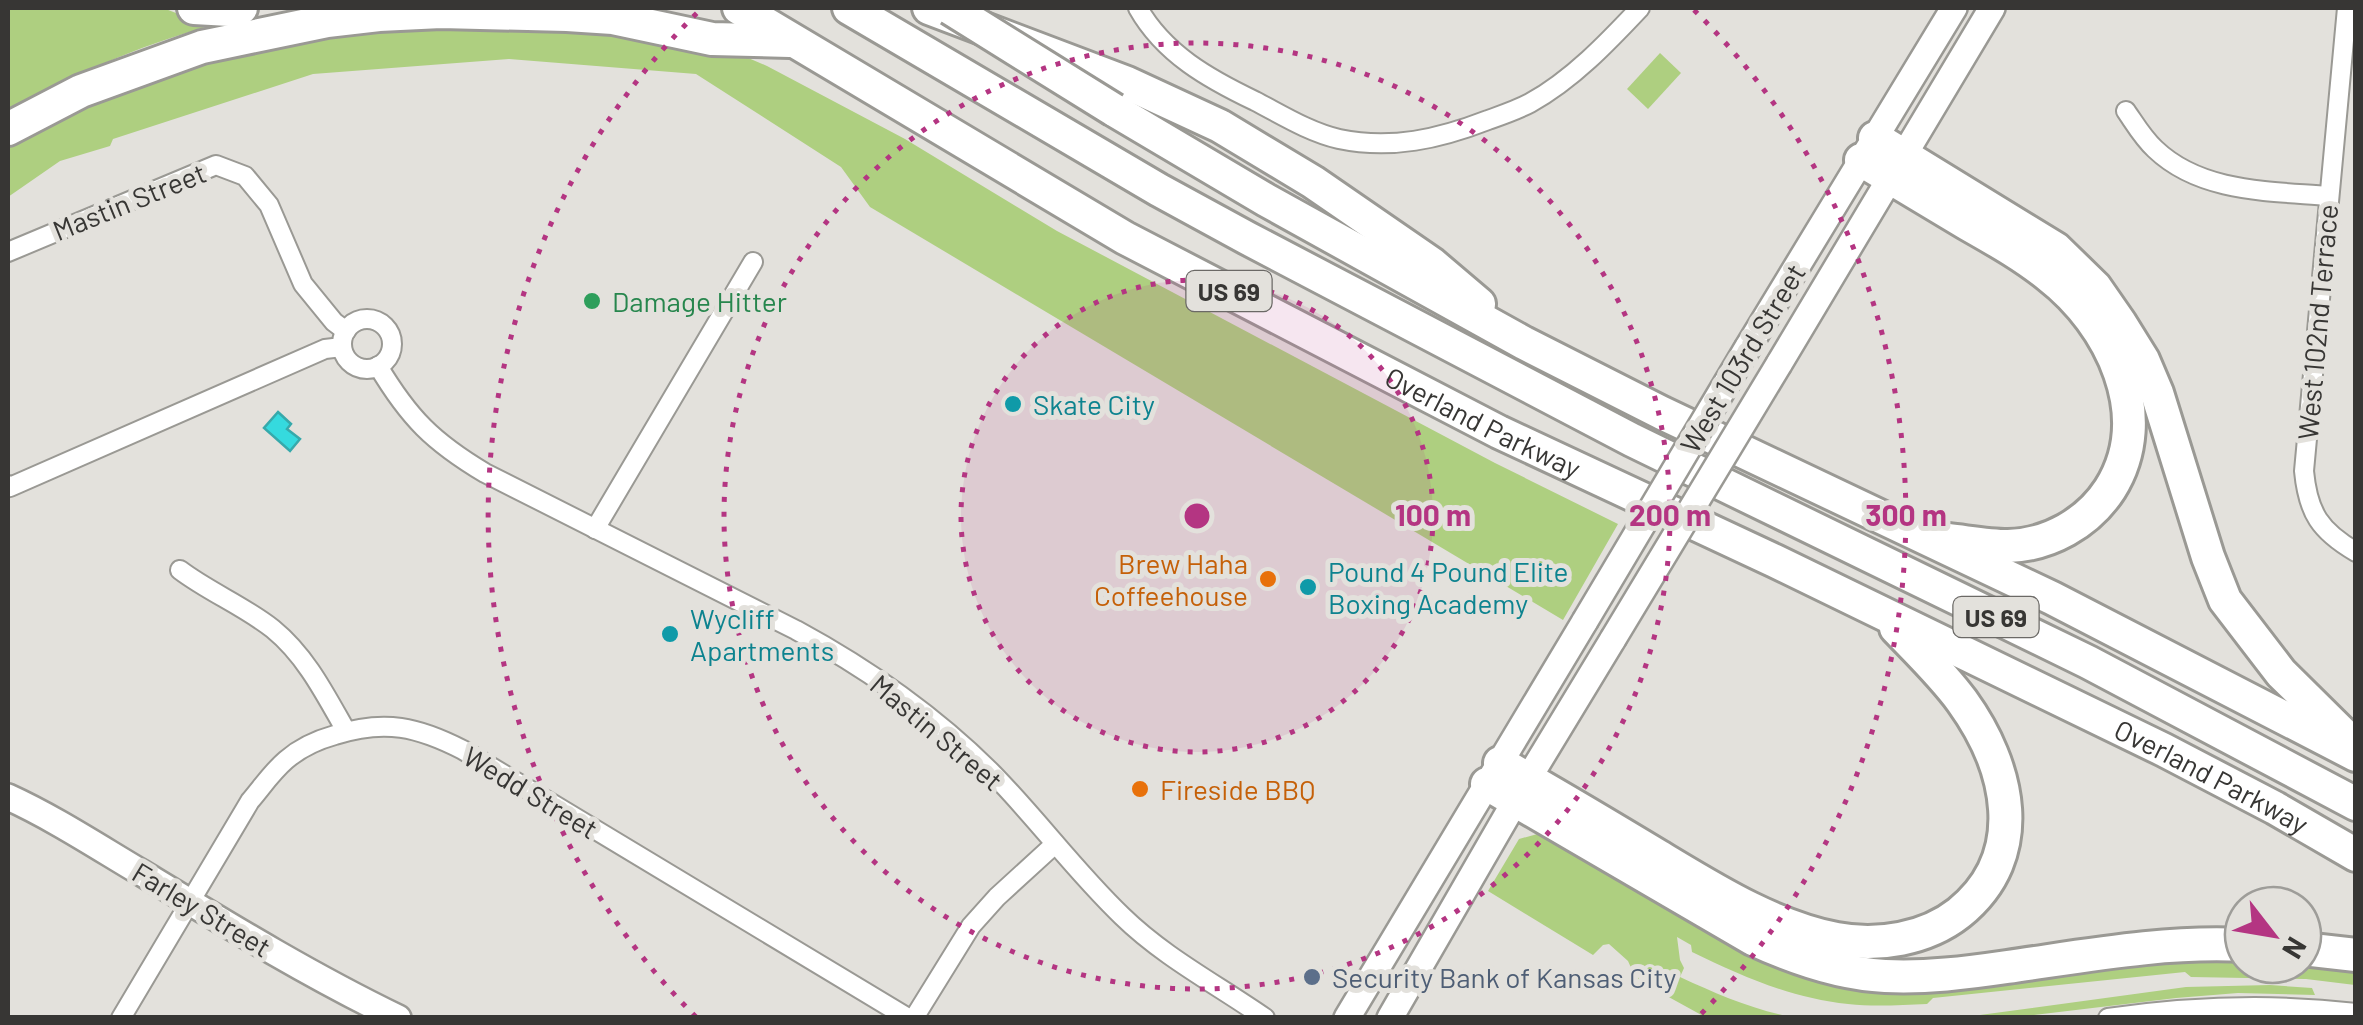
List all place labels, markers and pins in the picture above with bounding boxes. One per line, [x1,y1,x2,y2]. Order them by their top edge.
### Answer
place label: Damage Hitter [612,284,787,318]
marker: Damage Hitter [581,290,603,312]
place label: Skate City [1033,387,1155,421]
marker: Skate City [1002,393,1024,415]
centre of rings [1179,498,1215,534]
place label: Brew Haha Coffeehouse [1094,546,1248,612]
place label: Pound 4 Pound Elite Boxing Academy [1328,554,1569,620]
marker: Brew Haha Coffeehouse [1257,568,1279,590]
marker: Pound 4 Pound Elite Boxing Academy [1297,576,1319,598]
place label: Wycliff Apartments [690,601,834,667]
marker: Wycliff Apartments [659,623,681,645]
place label: Fireside BBQ [1160,772,1315,806]
marker: Fireside BBQ [1129,778,1151,800]
place label: Security Bank of Kansas City [1332,960,1677,994]
marker: Security Bank of Kansas City [1301,966,1323,988]

